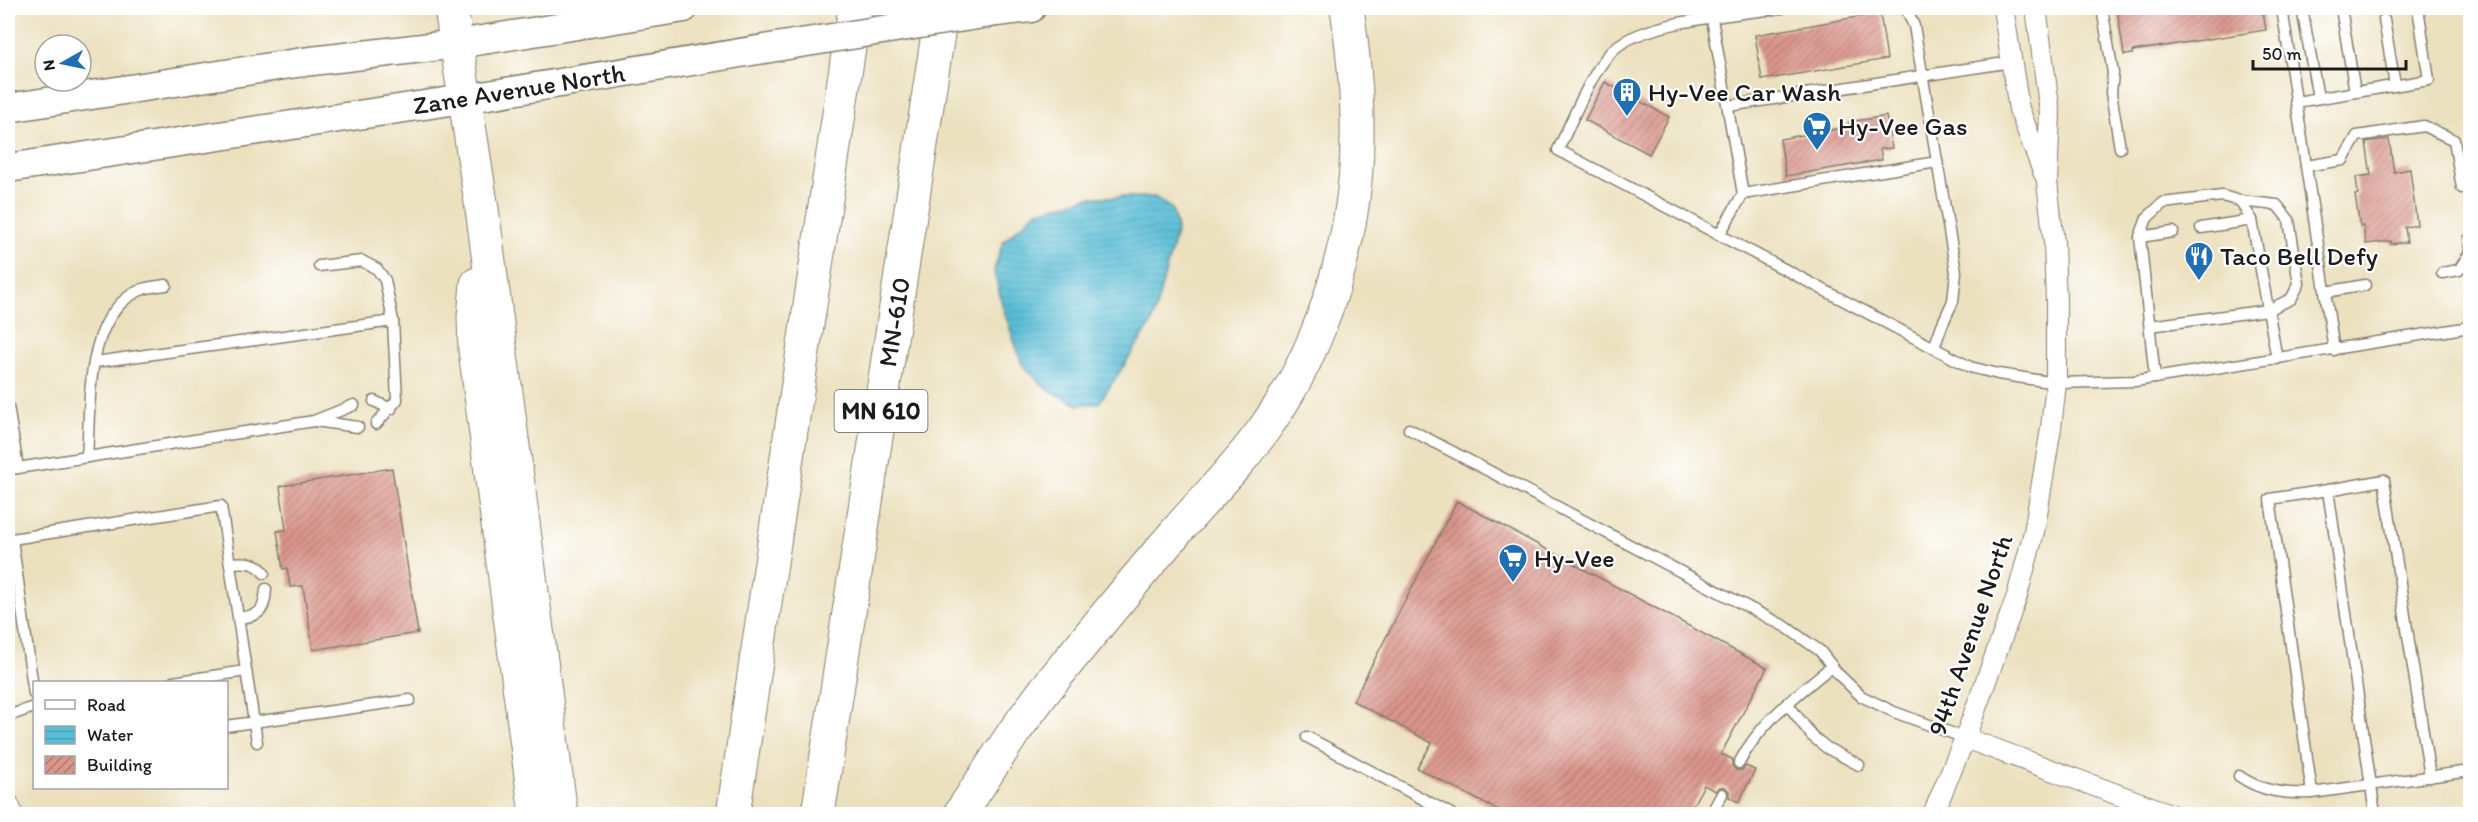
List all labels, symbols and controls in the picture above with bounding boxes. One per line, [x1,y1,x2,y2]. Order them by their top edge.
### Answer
north arrow [33,33,93,93]
scale bar [2253,33,2406,71]
text: 50 m [2262,43,2302,65]
street label: Zane Avenue North [411,56,628,122]
text: N [38,58,59,72]
building icon: Hy-Vee Car Wash [1611,76,1643,118]
place label: Hy-Vee Car Wash [1648,76,1841,108]
supermarket icon: Hy-Vee Gas [1801,110,1833,152]
place label: Hy-Vee Gas [1838,110,1968,142]
restaurant icon: Taco Bell Defy [2183,240,2215,282]
place label: Taco Bell Defy [2220,240,2378,272]
street label: MN-610 [871,275,917,369]
road number: MN 610 [834,390,928,432]
street label: 94th Avenue North [1921,530,2019,740]
supermarket icon: Hy-Vee [1497,542,1529,584]
place label: Hy-Vee [1534,542,1615,574]
legend [33,681,228,789]
text: Road [87,694,126,716]
text: Water [87,724,133,746]
text: Building [87,754,153,776]

